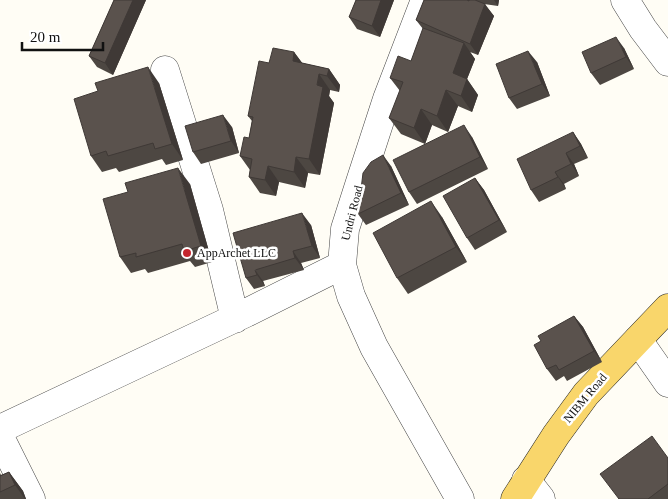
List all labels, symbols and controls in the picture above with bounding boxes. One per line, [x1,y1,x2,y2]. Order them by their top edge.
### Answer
scale bar [22,20,104,52]
text: 20 m [30,29,61,45]
street label: Undri Road [338,184,366,242]
place label: AppArchet LLC [197,246,276,260]
marker: AppArchet LLC [181,247,193,259]
street label: NIBM Road [560,371,610,425]

